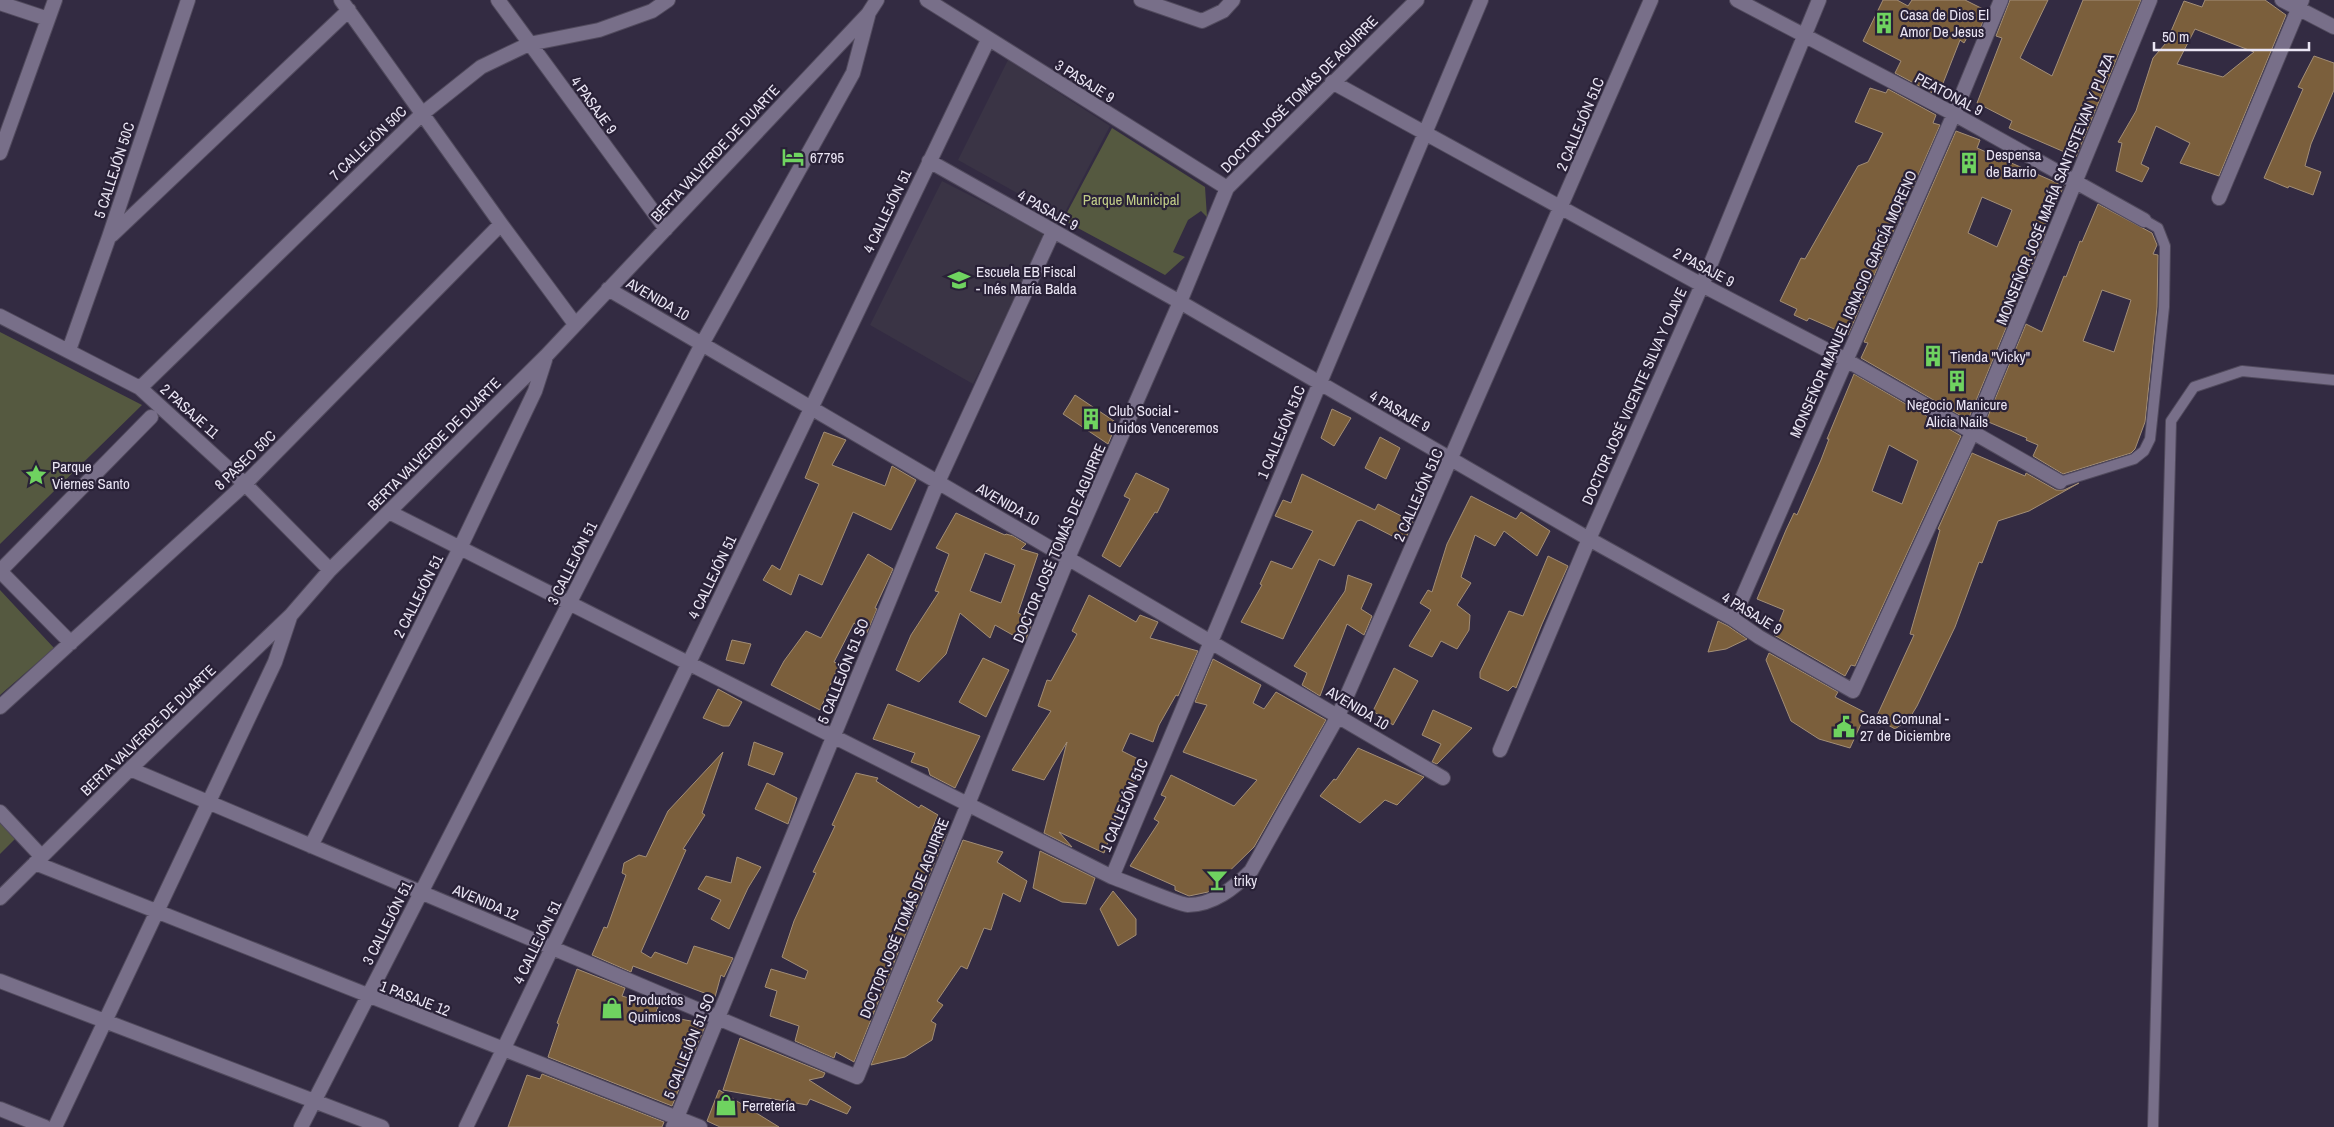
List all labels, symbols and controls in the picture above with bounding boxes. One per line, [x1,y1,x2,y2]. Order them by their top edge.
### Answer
place label: Casa de Dios El Amor De Jesus [1899,4,1989,42]
building icon: Casa de Dios El Amor De Jesus [1871,10,1897,36]
street label: DOCTOR JOSÉ TOMÁS DE AGUIRRE [1216,11,1382,177]
scale bar [2154,20,2309,52]
text: 50 m [2162,26,2189,47]
street label: MONSEÑOR JOSÉ MARÍA SANTISTEVAN Y PLAZA [1991,49,2120,328]
street label: 3 PASAJE 9 [1051,54,1119,108]
street label: PEATONAL 9 [1911,67,1987,121]
street label: 4 PASAJE 9 [566,72,622,138]
street label: 2 CALLEJÓN 51C [1551,74,1609,174]
street label: BERTA VALVERDE DE DUARTE [646,80,784,226]
street label: 7 CALLEJÓN 50C [325,101,411,185]
street label: 5 CALLEJÓN 50C [89,119,139,221]
hotel icon: 67795 [780,144,806,170]
place label: Despensa de Barrio [1986,144,2042,182]
place label: 67795 [810,147,844,168]
building icon: Despensa de Barrio [1956,150,1982,176]
street label: 4 CALLEJÓN 51 [858,165,916,256]
street label: MONSEÑOR MANUEL IGNACIO GARCÍA MORENO [1784,167,1922,441]
street label: 4 PASAJE 9 [1014,185,1082,235]
park label: Parque Municipal [1083,189,1179,210]
street label: 2 PASAJE 9 [1670,242,1739,292]
place label: Escuela EB Fiscal - Inés María Balda [976,261,1077,299]
school or university icon: Escuela EB Fiscal - Inés María Balda [946,267,972,293]
street label: AVENIDA 10 [622,272,693,326]
street label: DOCTOR JOSÉ VICENTE SILVA Y OLAVE [1576,284,1692,508]
building icon: Tienda "Vicky" [1920,343,1946,369]
place label: Tienda "Vicky" [1950,346,2030,367]
building icon: Negocio Manicure Alicia Nails [1944,368,1970,394]
street label: BERTA VALVERDE DE DUARTE [363,373,505,515]
street label: 2 PASAJE 11 [156,379,224,443]
street label: 1 CALLEJÓN 51C [1252,382,1310,482]
street label: 4 PASAJE 9 [1366,385,1434,437]
place label: Negocio Manicure Alicia Nails [1907,394,2007,432]
place label: Club Social - Unidos Venceremos [1108,400,1219,438]
building icon: Club Social - Unidos Venceremos [1078,406,1104,432]
street label: 8 PASEO 50C [210,425,280,495]
street label: DOCTOR JOSÉ TOMÁS DE AGUIRRE [1007,440,1111,646]
street label: 2 CALLEJÓN 51C [1388,445,1448,545]
place label: Parque Viernes Santo [52,456,130,494]
place icon: Parque Viernes Santo [23,462,49,488]
street label: AVENIDA 10 [972,477,1043,531]
street label: 3 CALLEJÓN 51 [542,518,602,608]
street label: 4 CALLEJÓN 51 [683,531,741,622]
street label: 2 CALLEJÓN 51 [388,551,448,641]
street label: 4 PASAJE 9 [1718,587,1786,639]
street label: 5 CALLEJÓN 51 SO [812,615,874,727]
street label: BERTA VALVERDE DE DUARTE [76,660,220,800]
street label: AVENIDA 10 [1322,681,1393,735]
place label: Casa Comunal - 27 de Diciembre [1860,708,1951,746]
public building icon: Casa Comunal - 27 de Diciembre [1831,714,1857,740]
street label: 1 CALLEJÓN 51C [1095,755,1153,855]
street label: DOCTOR JOSÉ TOMÁS DE AGUIRRE [854,815,954,1021]
bar icon: triky [1204,867,1230,893]
place label: triky [1234,870,1258,891]
street label: 3 CALLEJÓN 51 [357,878,417,968]
street label: AVENIDA 12 [449,878,522,925]
street label: 4 CALLEJÓN 51 [508,896,566,987]
street label: 1 PASAJE 12 [377,975,453,1021]
place label: Productos Quimicos [628,989,683,1027]
street label: 5 CALLEJÓN 51 SO [658,990,720,1102]
shop icon: Productos Quimicos [599,995,625,1021]
shop icon: Ferretería [713,1092,739,1118]
place label: Ferretería [742,1095,796,1116]

